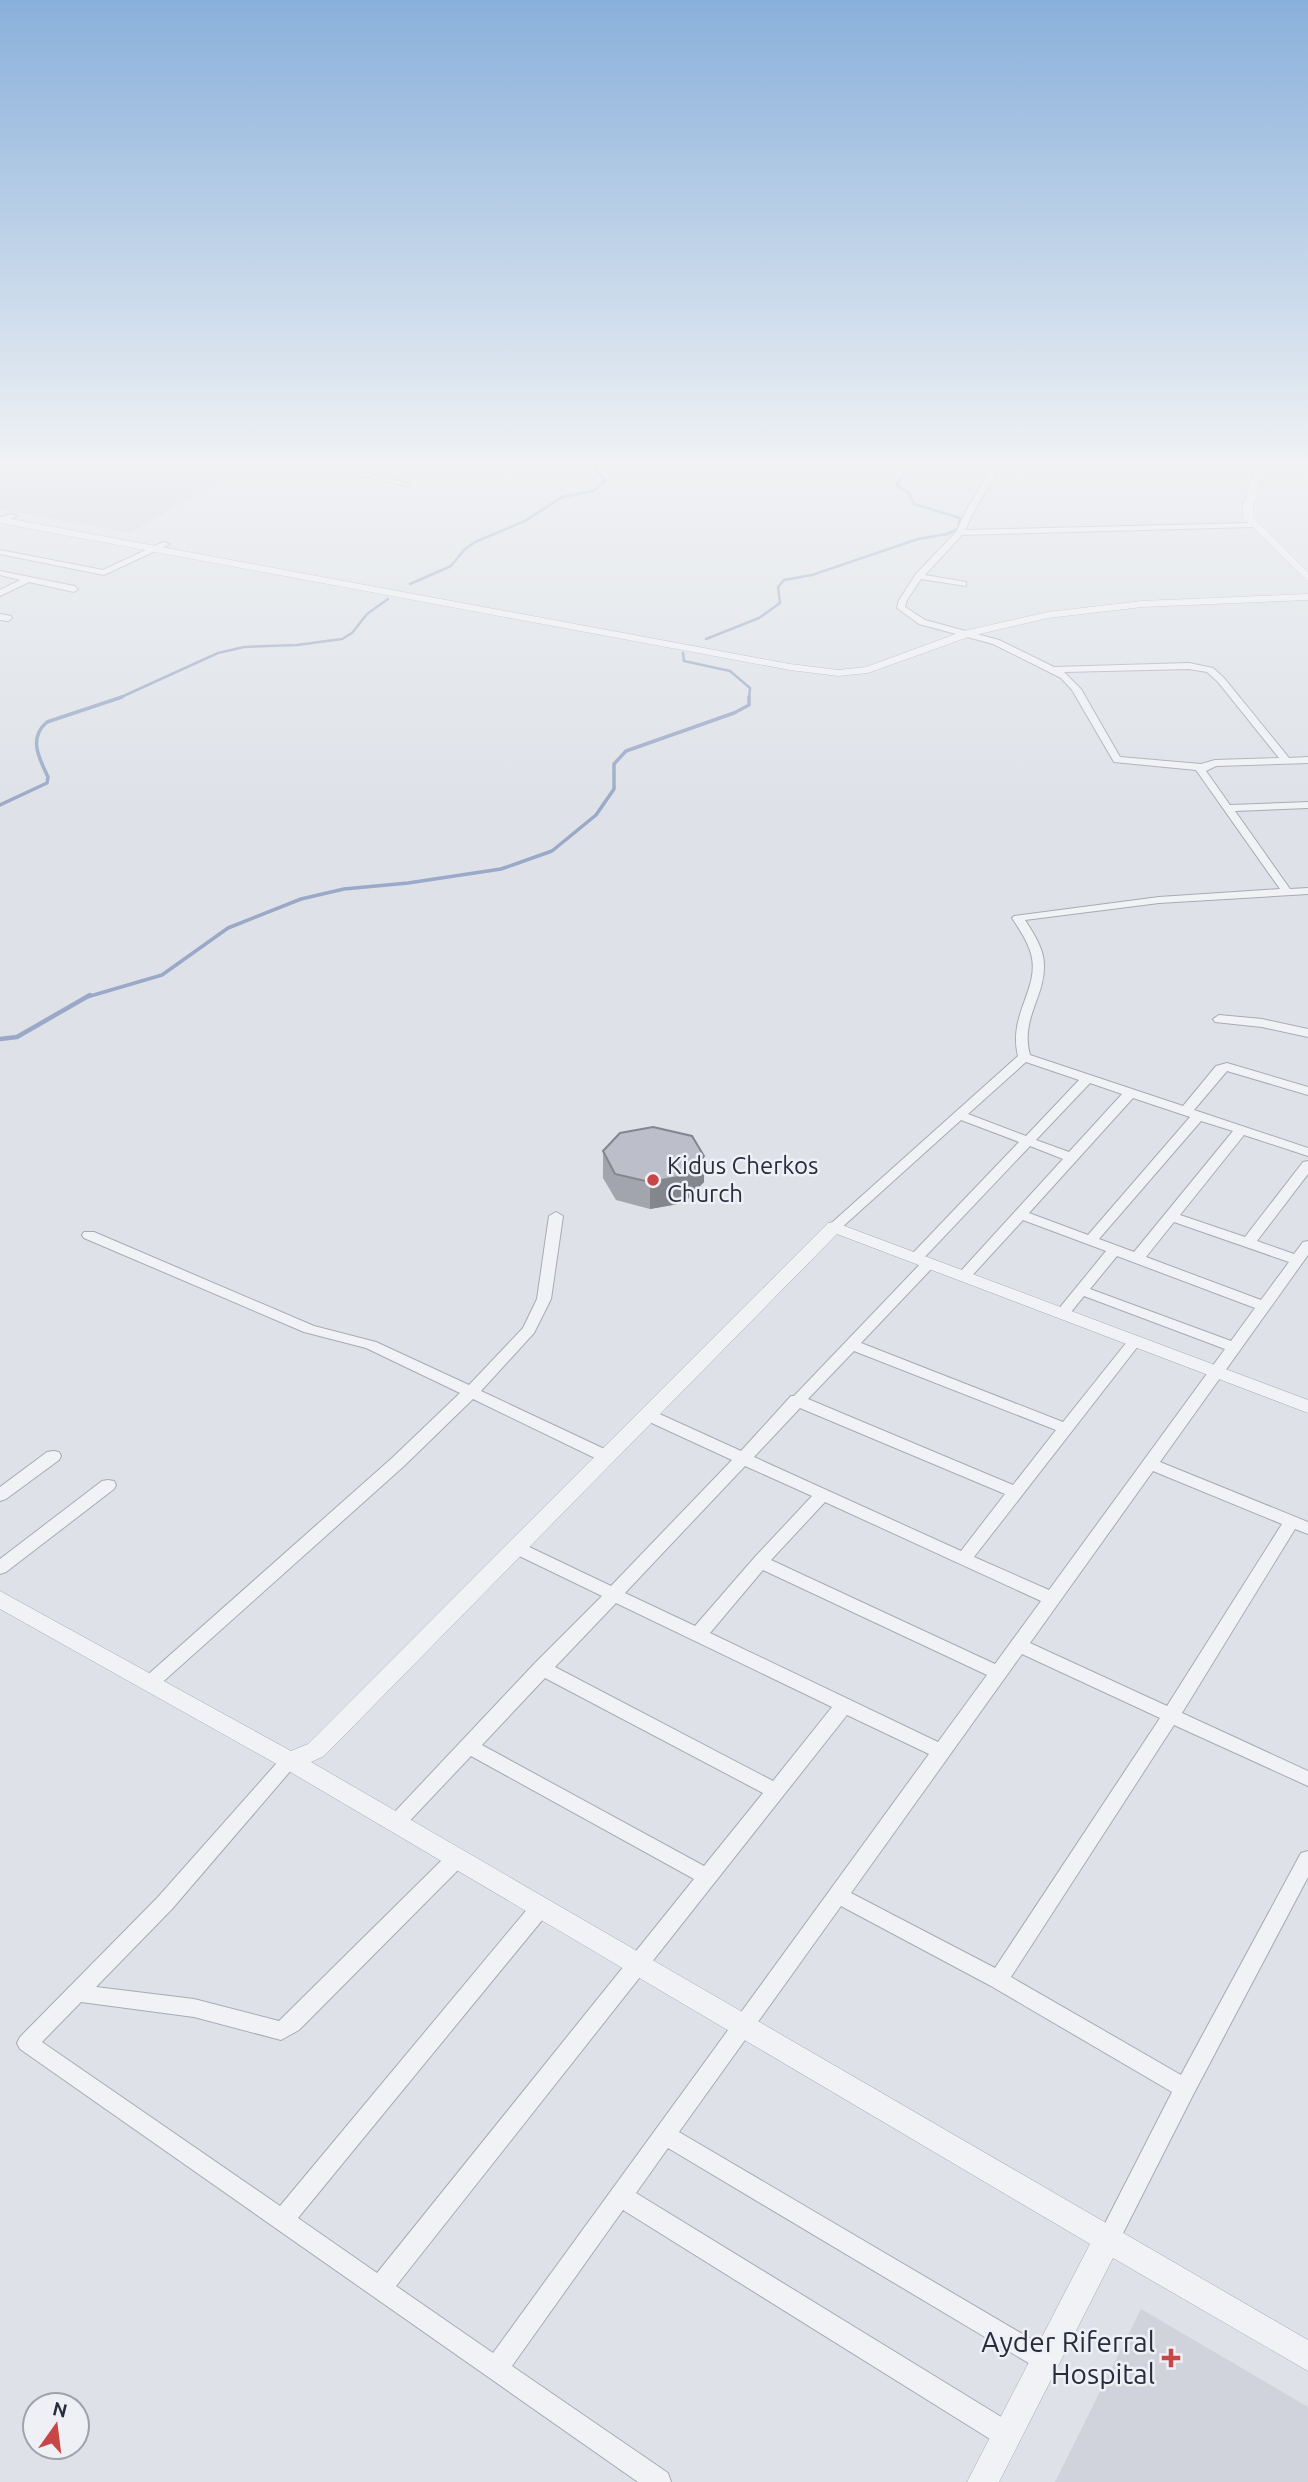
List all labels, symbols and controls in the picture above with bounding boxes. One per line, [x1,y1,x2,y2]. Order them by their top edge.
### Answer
place label: Kidus Cherkos Church [667,1152,818,1207]
marker: Kidus Cherkos Church [645,1172,661,1188]
place label: Ayder Riferral Hospital [981,2326,1155,2389]
marker: Ayder Riferral Hospital [1161,2348,1181,2368]
north arrow [21,2391,91,2461]
text: N [51,2397,70,2422]

